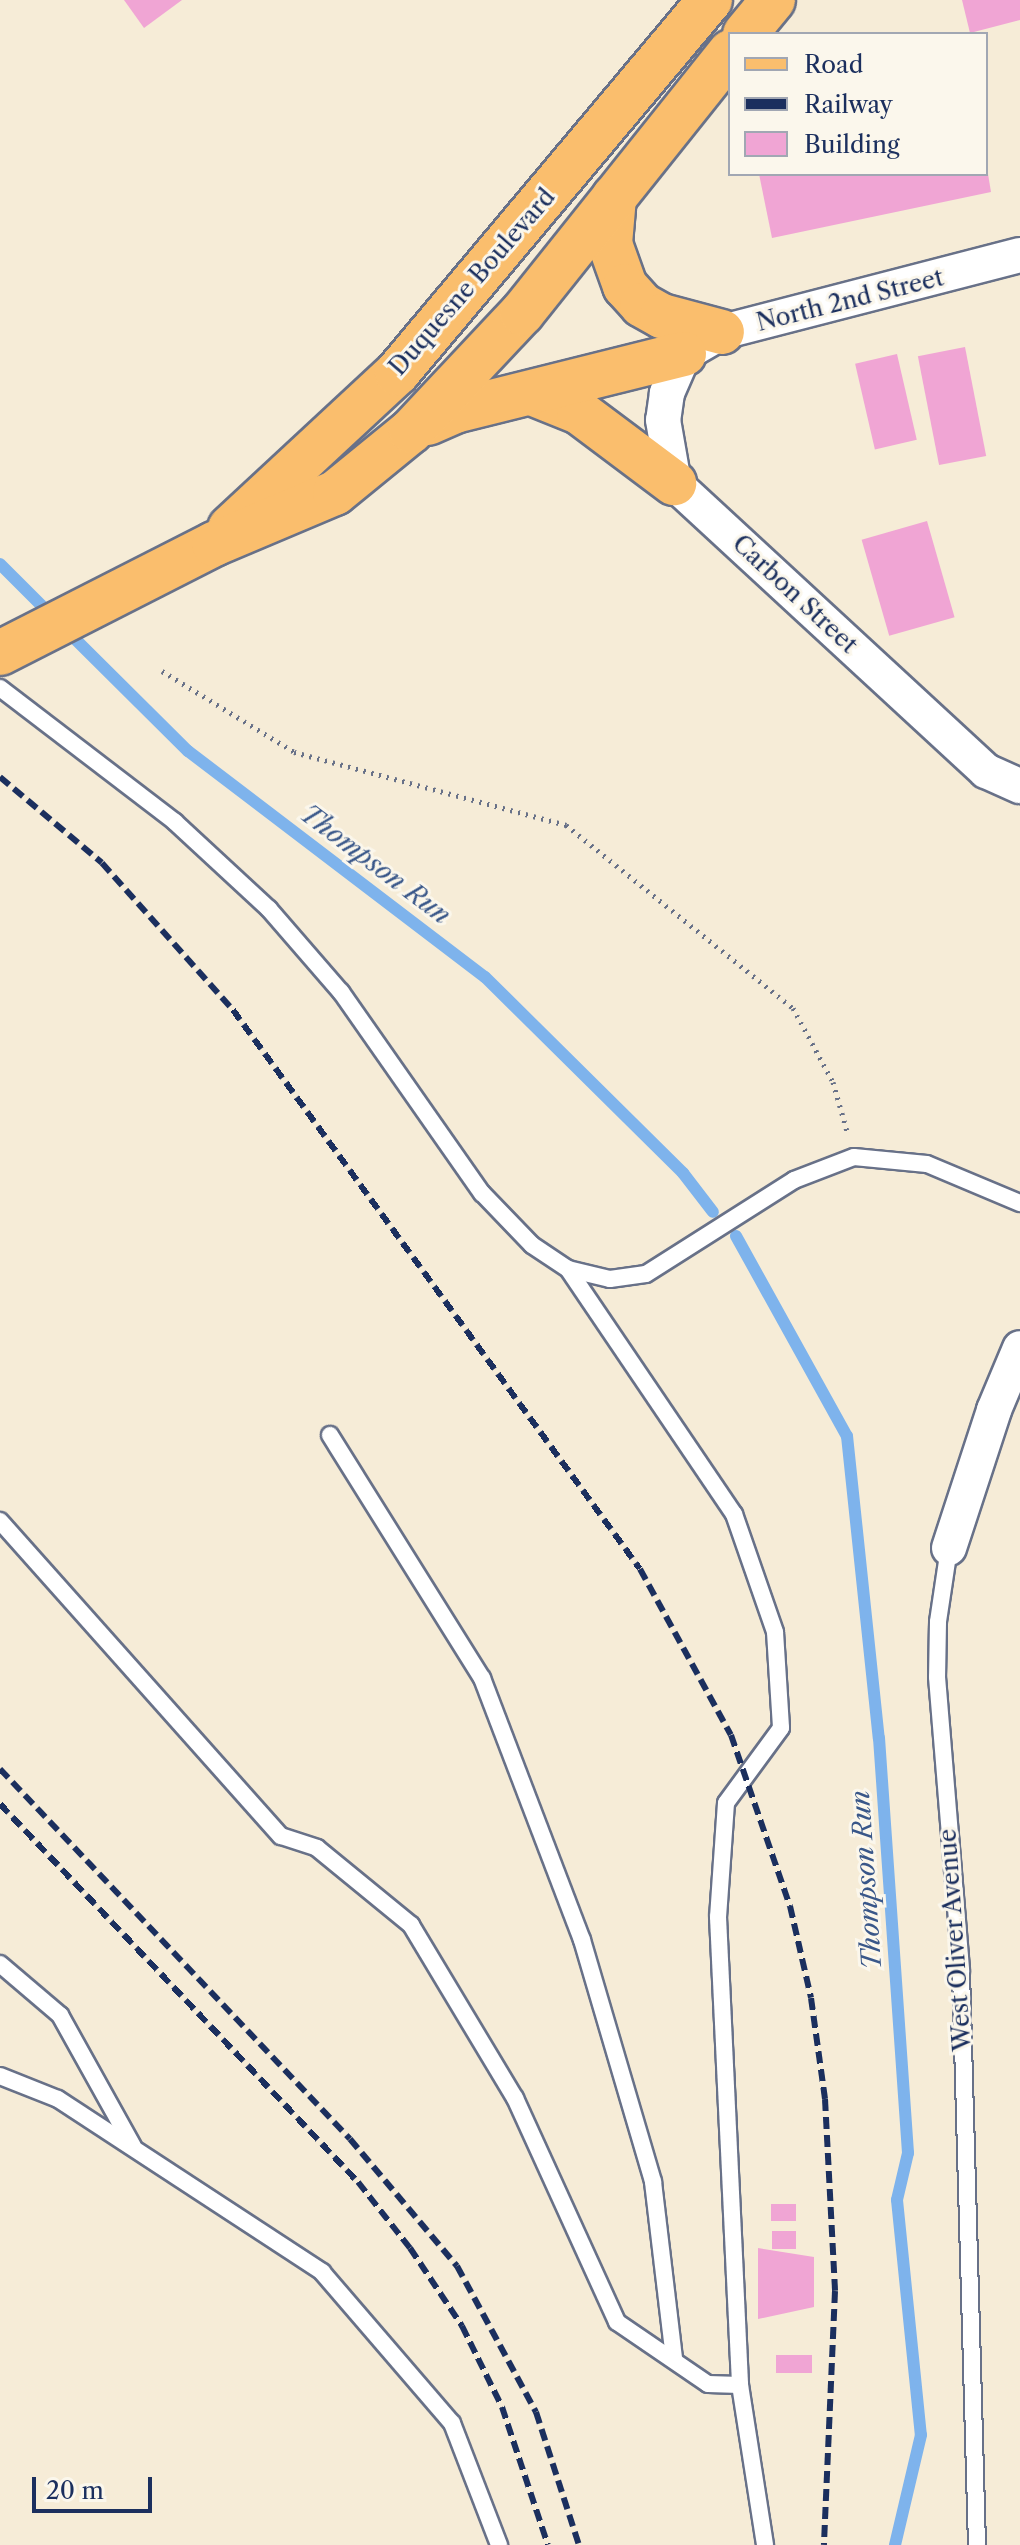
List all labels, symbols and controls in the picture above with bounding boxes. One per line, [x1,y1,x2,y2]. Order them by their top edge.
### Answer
legend [728,32,988,176]
text: Road [804,50,863,79]
text: Railway [804,90,893,119]
text: Building [804,130,900,159]
street label: Duquesne Boulevard [383,183,561,381]
street label: North 2nd Street [753,263,947,337]
street label: Carbon Street [727,529,863,659]
water label: Thompson Run [294,799,456,931]
water label: Thompson Run [845,1789,889,1971]
street label: West Oliver Avenue [933,1827,977,2053]
scale bar [36,2461,156,2511]
text: 20 m [46,2476,104,2505]

